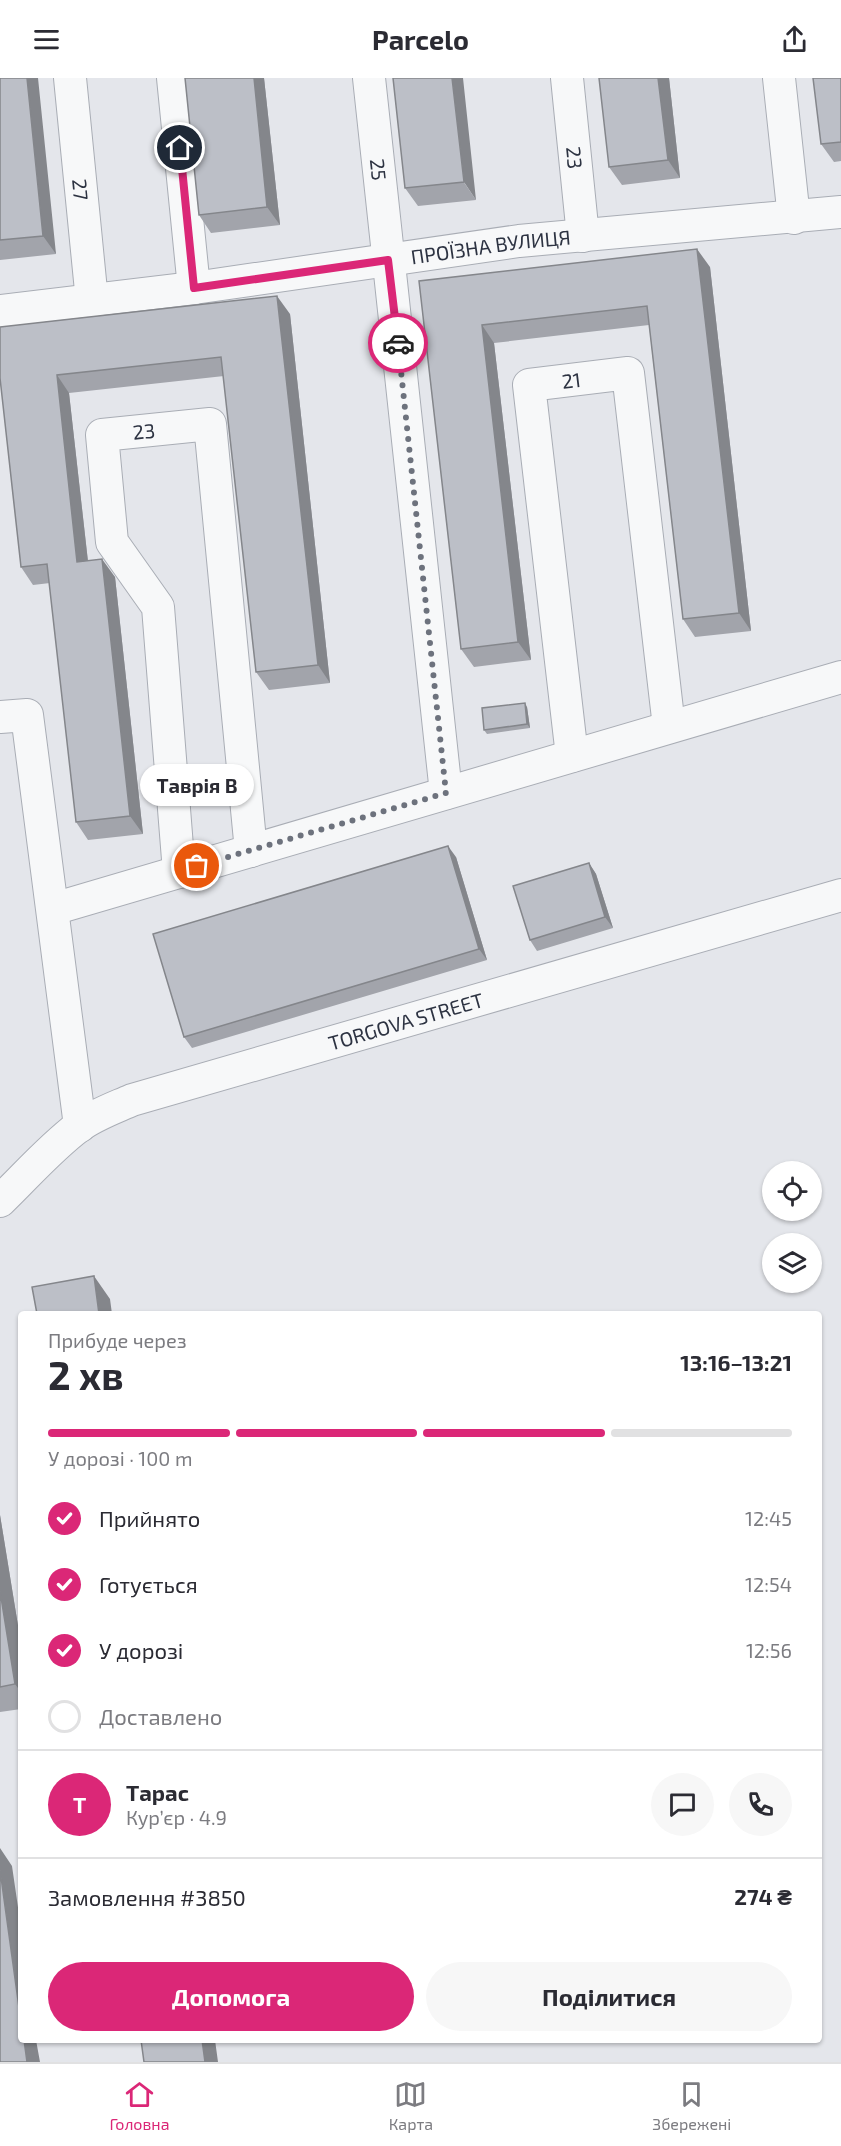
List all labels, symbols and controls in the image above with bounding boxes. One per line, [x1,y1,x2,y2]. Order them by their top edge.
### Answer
icon: menu [30,23,63,56]
text: Parcelo [372,23,469,55]
icon: share [778,23,811,56]
pin [154,122,205,173]
icon: home [163,131,196,164]
street label: 23 [562,145,588,170]
street label: 25 [366,157,392,182]
street label: 27 [68,178,94,201]
street label: ПРОЇЗНА ВУЛИЦЯ [409,224,572,269]
courier [368,313,428,373]
icon: car [382,327,415,360]
street label: 21 [560,367,582,393]
street label: 23 [132,418,156,444]
callout: Таврія В [140,764,254,806]
text: Таврія В [156,773,238,797]
pin [171,840,222,891]
icon: bag [180,849,213,882]
street label: TORGOVA STREET [325,987,486,1055]
map controls [762,1161,822,1293]
button: locate [762,1161,822,1221]
button: layers [762,1233,822,1293]
text: Прибуде через [48,1328,187,1352]
text: 13:16–13:21 [680,1349,792,1375]
text: 2 хв [48,1351,124,1398]
text: У дорозі · 100 m [48,1446,192,1470]
icon: check [48,1502,81,1535]
text: Прийнято [99,1505,200,1531]
text: 12:45 [745,1506,792,1530]
icon: check [48,1568,81,1601]
text: Готується [99,1571,198,1597]
text: 12:54 [745,1572,792,1596]
icon: check [48,1634,81,1667]
text: У дорозі [99,1637,183,1663]
text: 12:56 [746,1638,792,1662]
text: Доставлено [99,1703,222,1729]
button: chat [651,1773,714,1836]
button: phone [729,1773,792,1836]
text: Тарас [126,1779,189,1805]
text: Т [73,1791,86,1817]
text: Кур’єр · 4.9 [126,1805,227,1829]
text: 274 ₴ [734,1883,792,1909]
text: Замовлення #3850 [48,1884,246,1910]
button: Допомога [48,1962,414,2031]
button: Поділитися [426,1962,792,2031]
tab: Головна [110,2078,170,2133]
tab: Карта [389,2078,433,2133]
tab: Збережені [652,2078,731,2133]

